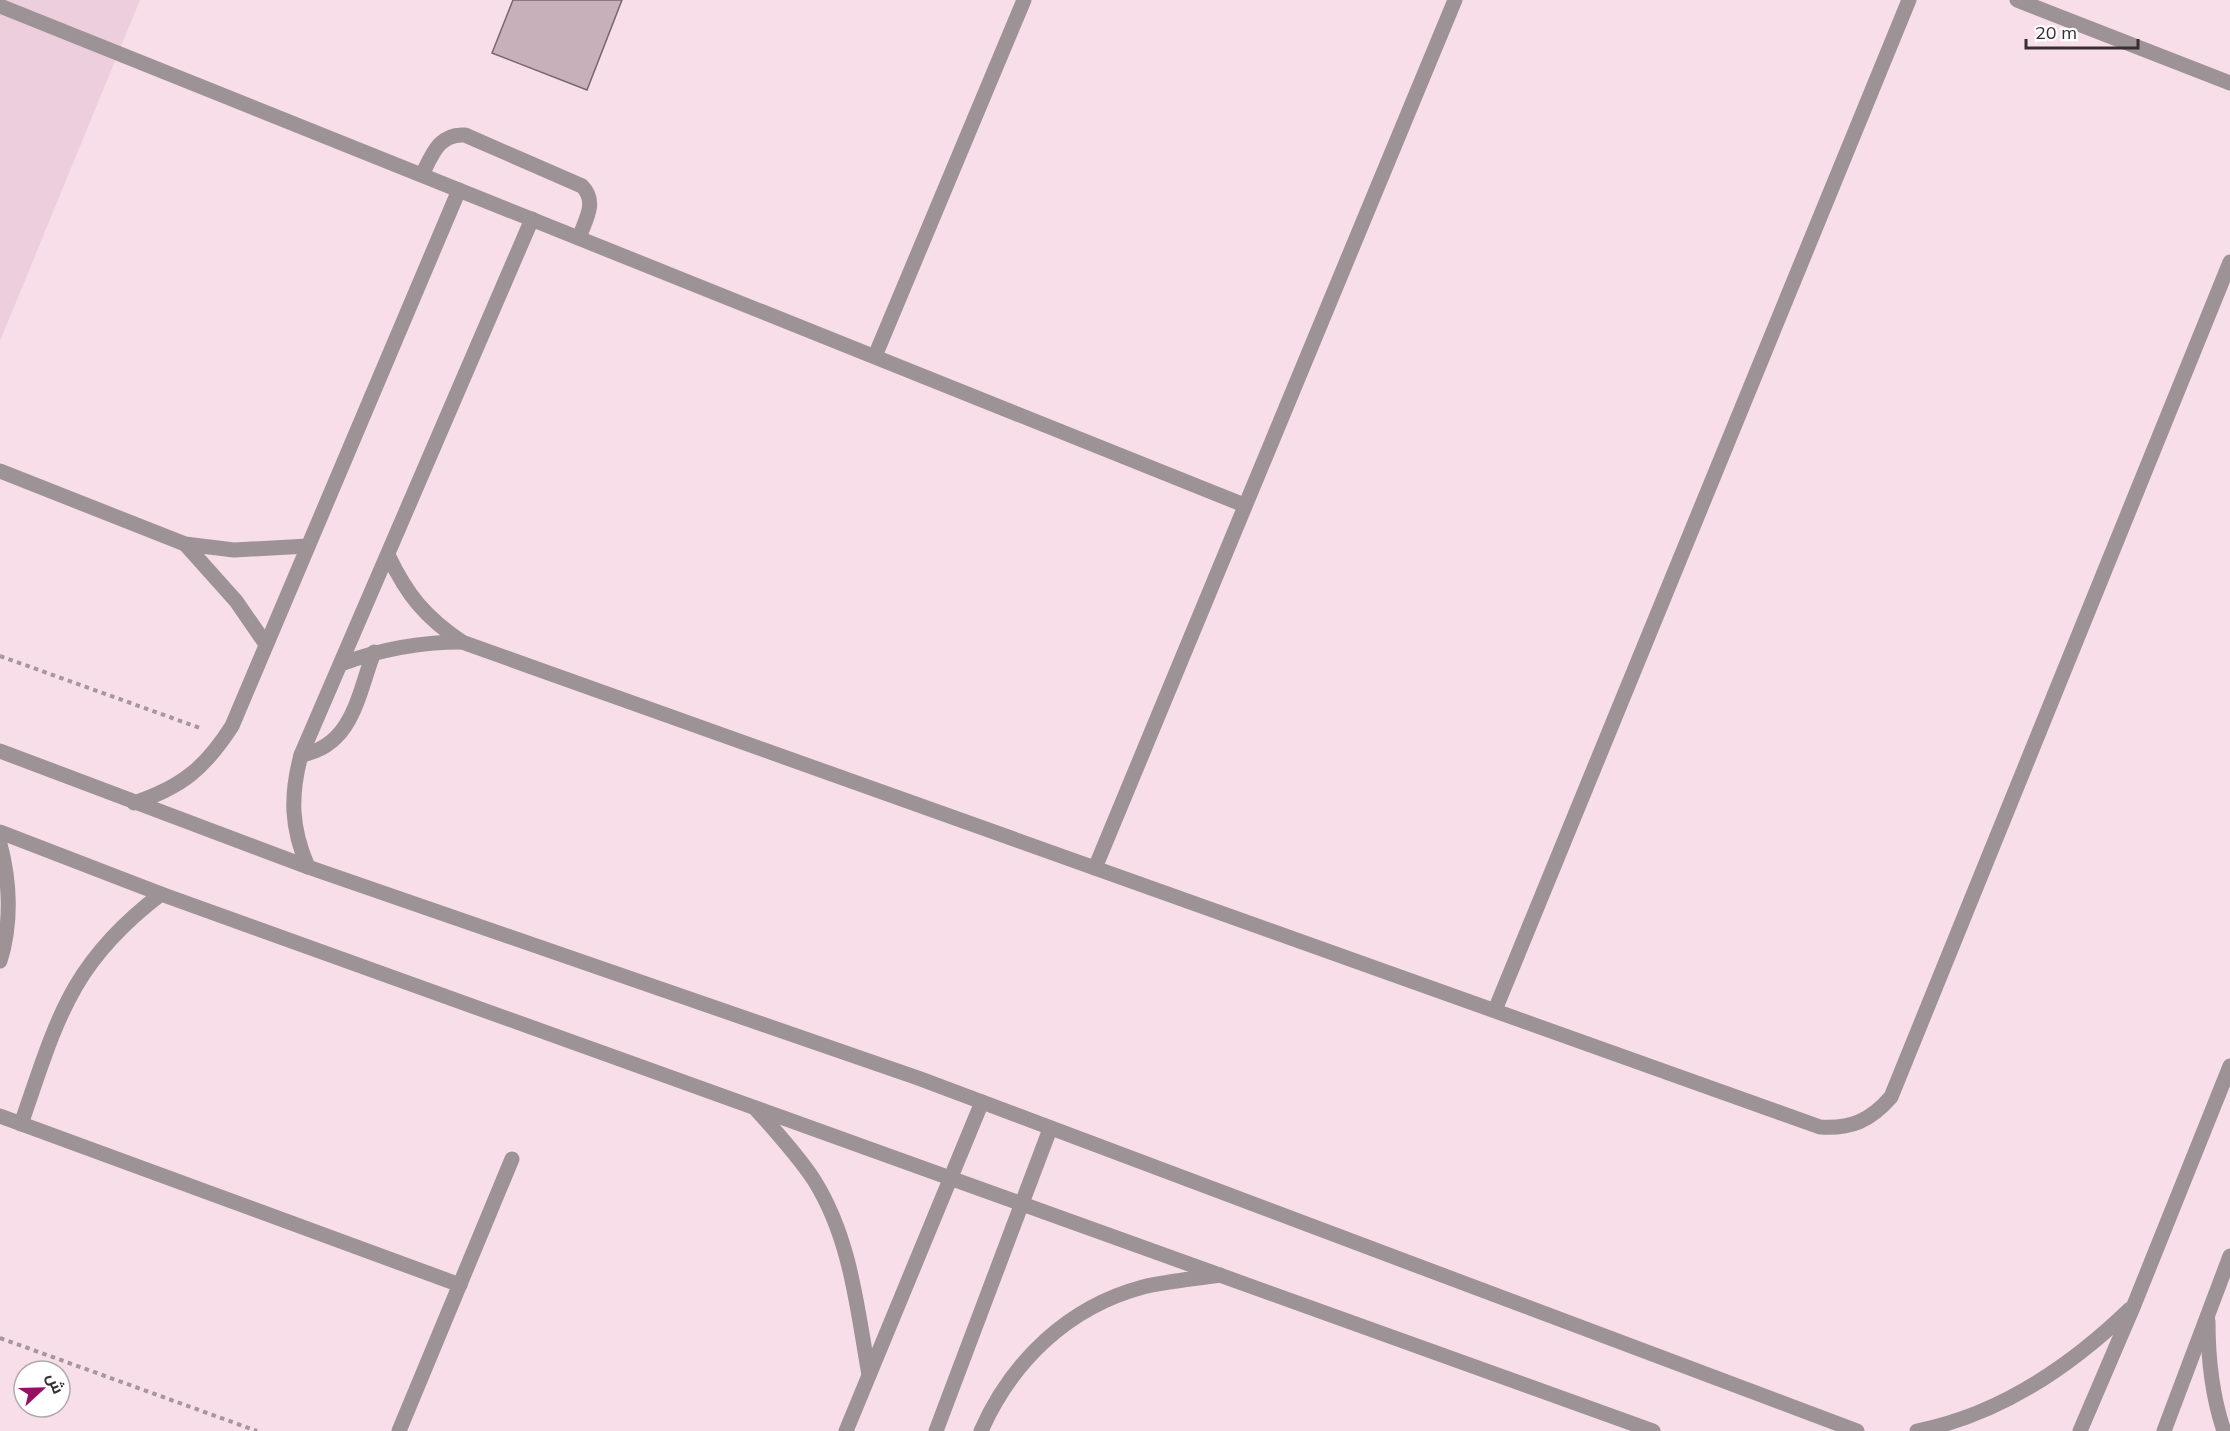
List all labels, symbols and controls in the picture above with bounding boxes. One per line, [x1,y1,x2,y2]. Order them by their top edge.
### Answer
scale bar [2026,12,2138,50]
text: 20 m [2035,21,2077,44]
north arrow [12,1359,72,1419]
text: ش [43,1370,69,1397]

